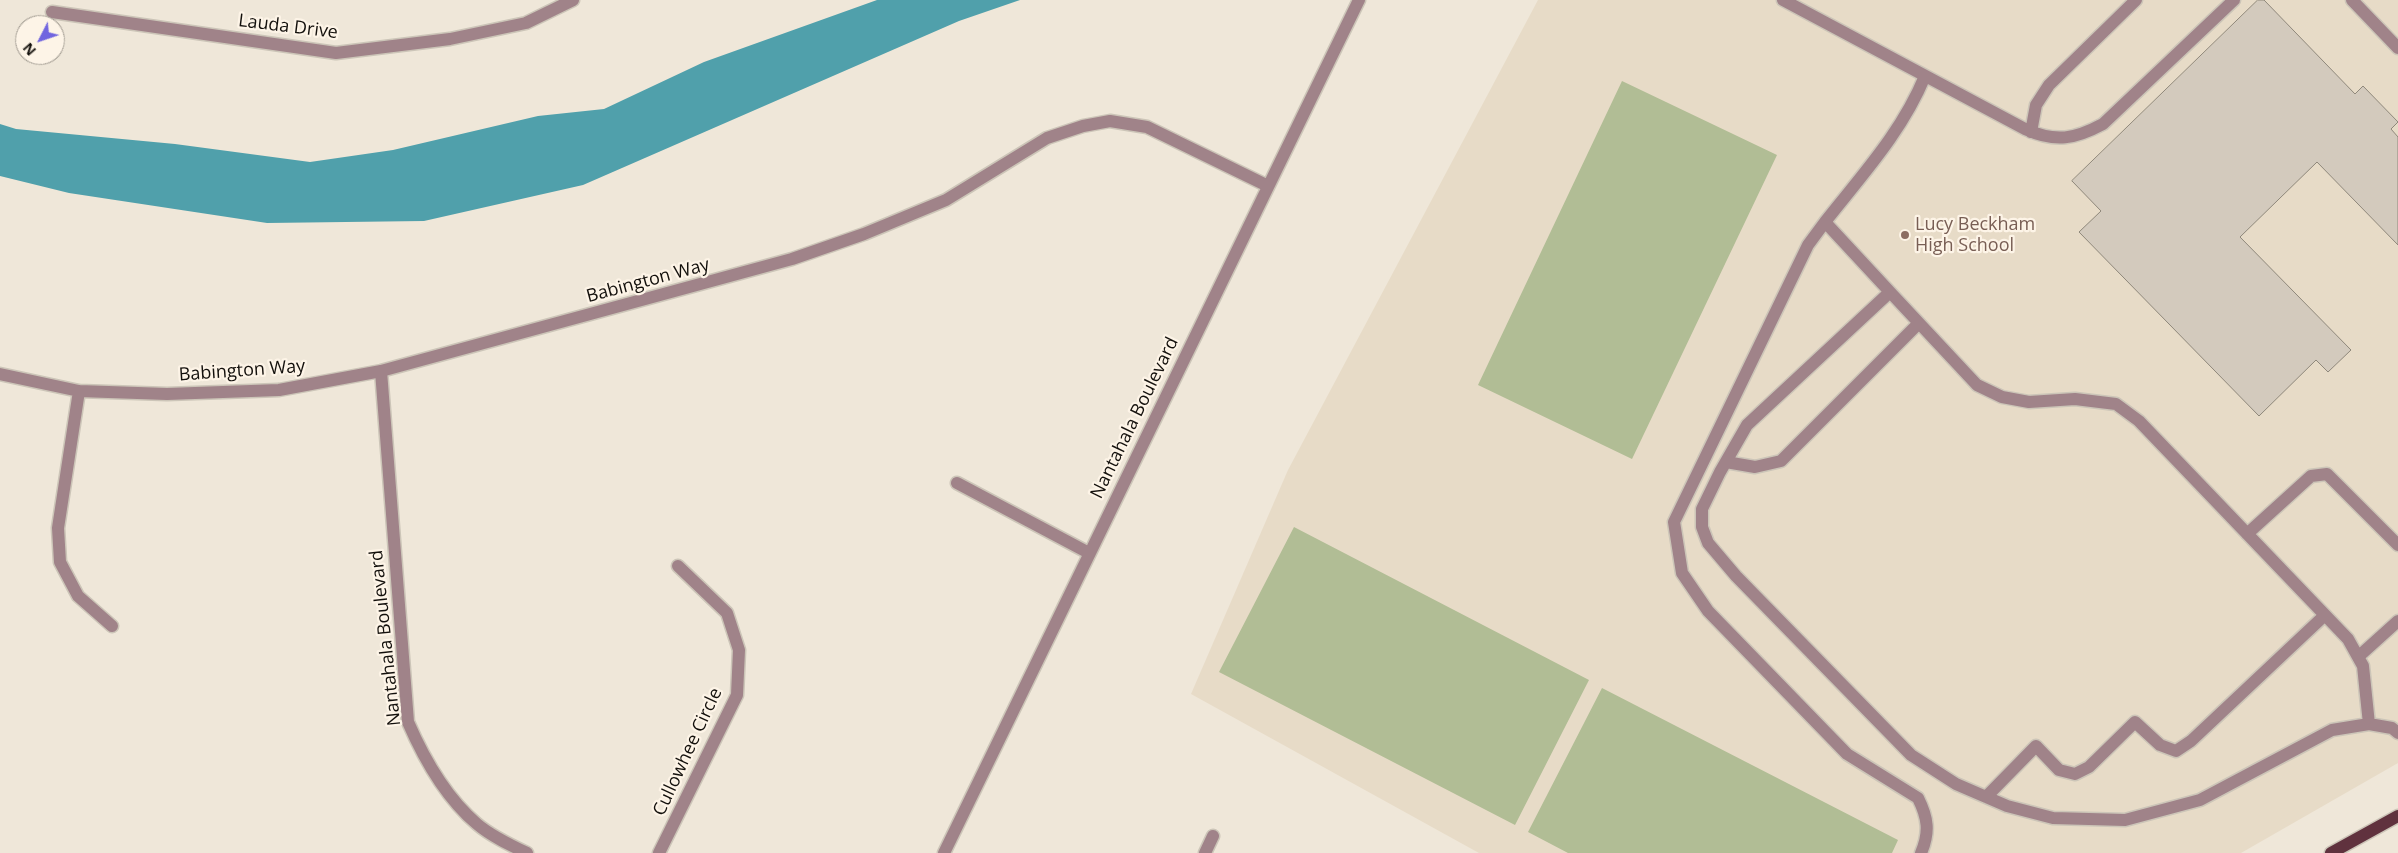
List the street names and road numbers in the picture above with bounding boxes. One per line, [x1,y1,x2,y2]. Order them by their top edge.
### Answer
street label: Lauda Drive [237,10,339,44]
street label: Babington Way [584,254,712,308]
street label: Nantahala Boulevard [1087,334,1183,502]
street label: Babington Way [178,356,306,386]
street label: Nantahala Boulevard [366,549,406,727]
street label: Cullowhee Circle [649,685,727,819]

